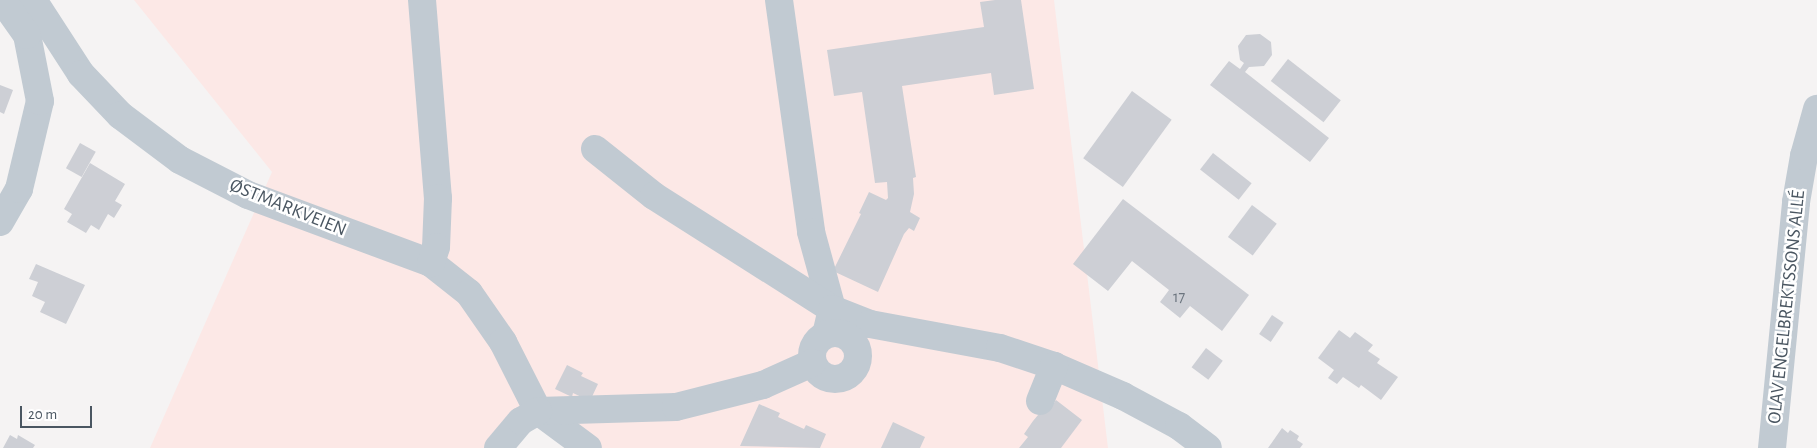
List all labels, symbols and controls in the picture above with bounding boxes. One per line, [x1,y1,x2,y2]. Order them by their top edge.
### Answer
street label: ØSTMARKVEIEN [226,174,350,242]
street label: OLAV ENGELBREKTSSONS ALLÉ [1763,189,1811,425]
house number: 17 [1173,287,1185,307]
scale bar [22,396,95,428]
text: 20 m [28,407,57,422]

